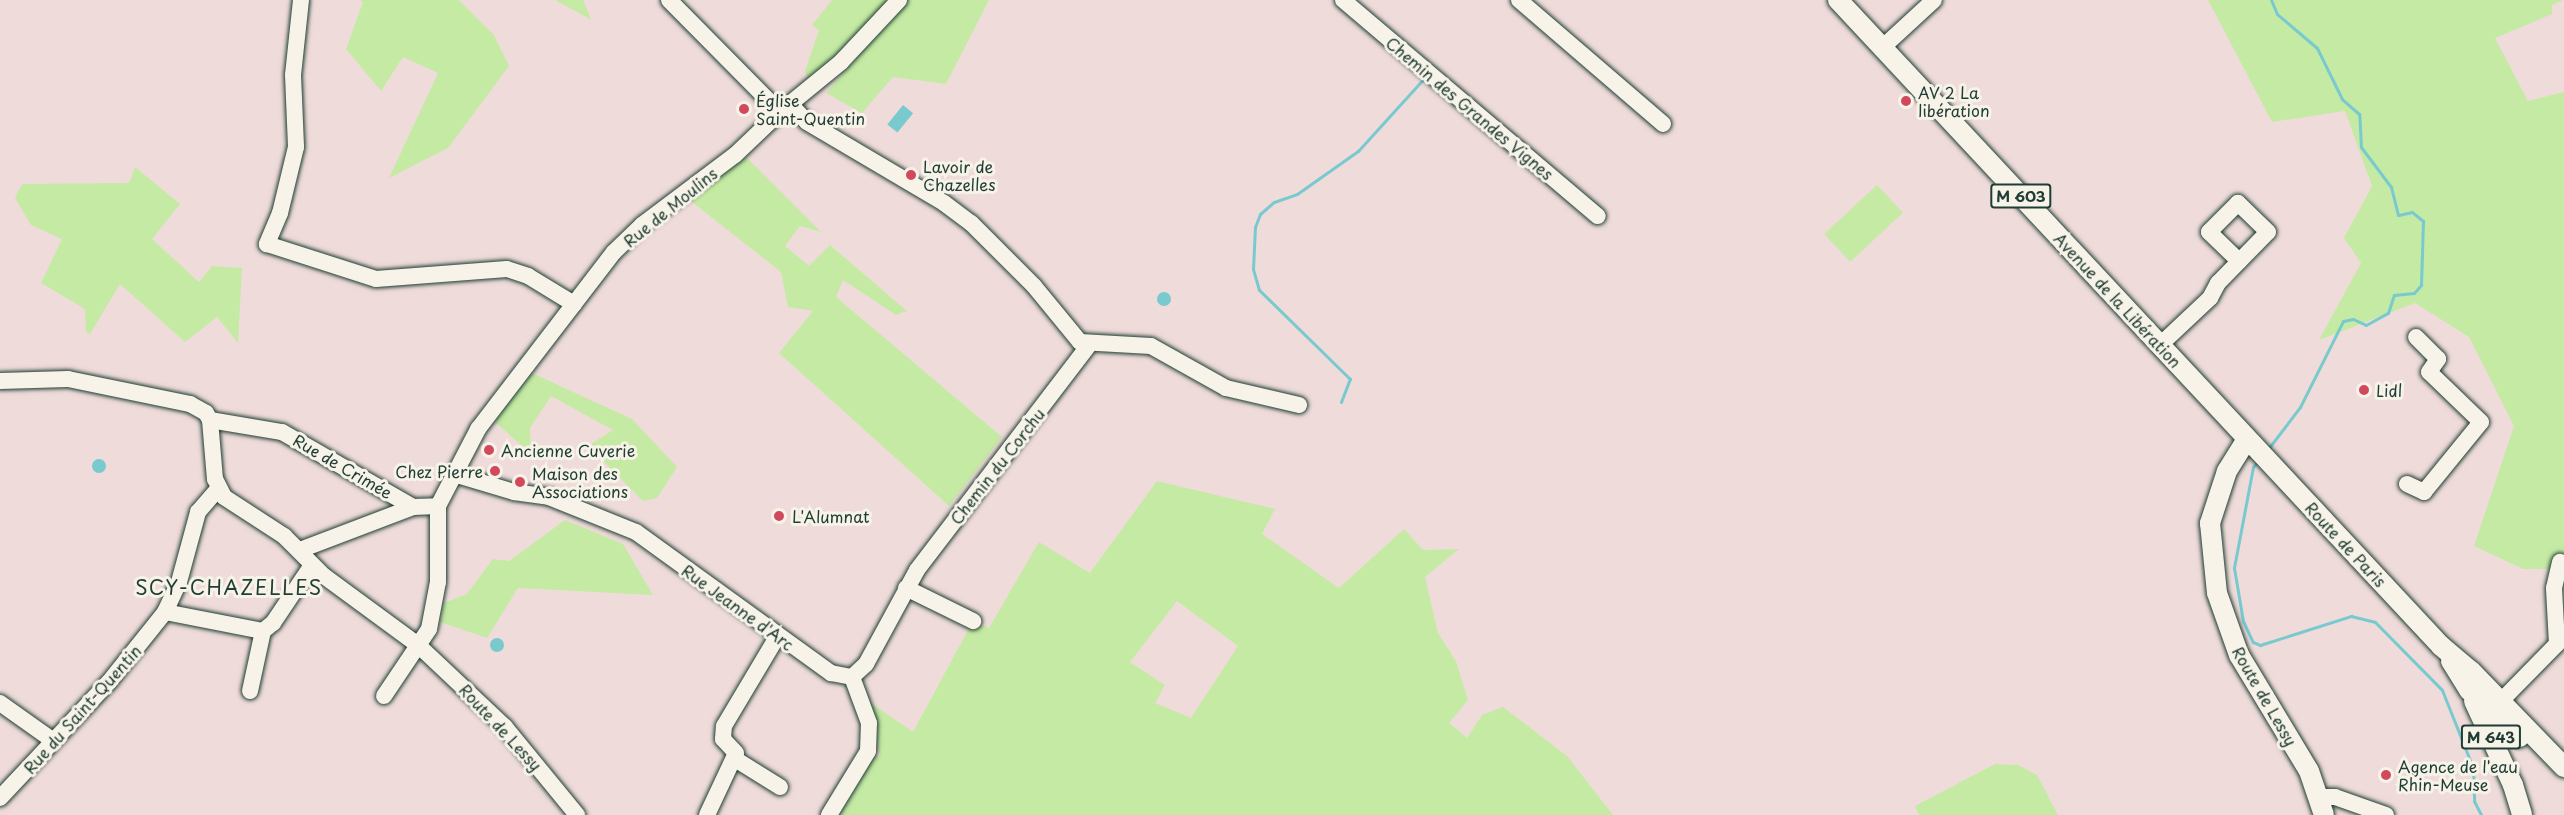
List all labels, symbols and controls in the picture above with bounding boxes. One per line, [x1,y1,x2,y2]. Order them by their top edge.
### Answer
street label: Chemin des Grandes Vignes [1382,32,1558,184]
place label: AV 2 La libération [1918,82,1990,120]
place label: Église Saint-Quentin [756,90,865,128]
marker: AV 2 La libération [1899,94,1913,108]
marker: Église Saint-Quentin [737,102,751,116]
place label: Lavoir de Chazelles [923,156,996,194]
street label: Rue de Moulins [619,163,721,251]
marker: Lavoir de Chazelles [904,168,918,182]
road number: M 603 [1990,184,2052,208]
street label: Avenue de la Libération [2050,228,2186,372]
place label: Lidl [2376,380,2402,400]
marker: Lidl [2357,383,2371,397]
street label: Chemin du Corchu [946,404,1048,528]
street label: Rue de Crimée [289,429,397,503]
place label: Ancienne Cuverie [501,440,636,460]
marker: Ancienne Cuverie [482,443,496,457]
place label: Chez Pierre [395,461,483,481]
place label: Maison des Associations [532,463,628,501]
marker: Chez Pierre [488,464,502,478]
marker: Maison des Associations [513,475,527,489]
street label: Route de Paris [2301,497,2391,591]
place label: L'Alumnat [792,506,869,526]
marker: L'Alumnat [770,507,788,525]
street label: Rue Jeanne d'Arc [678,560,798,654]
district label: SCY-CHAZELLES [136,575,322,599]
street label: Rue du Saint-Quentin [19,640,145,778]
street label: Route de Lessy [2228,642,2302,750]
street label: Route de Lessy [455,679,547,775]
road number: M 643 [2460,725,2522,749]
place label: Agence de l'eau Rhin-Meuse [2398,756,2519,794]
marker: Agence de l'eau Rhin-Meuse [2379,768,2393,782]

